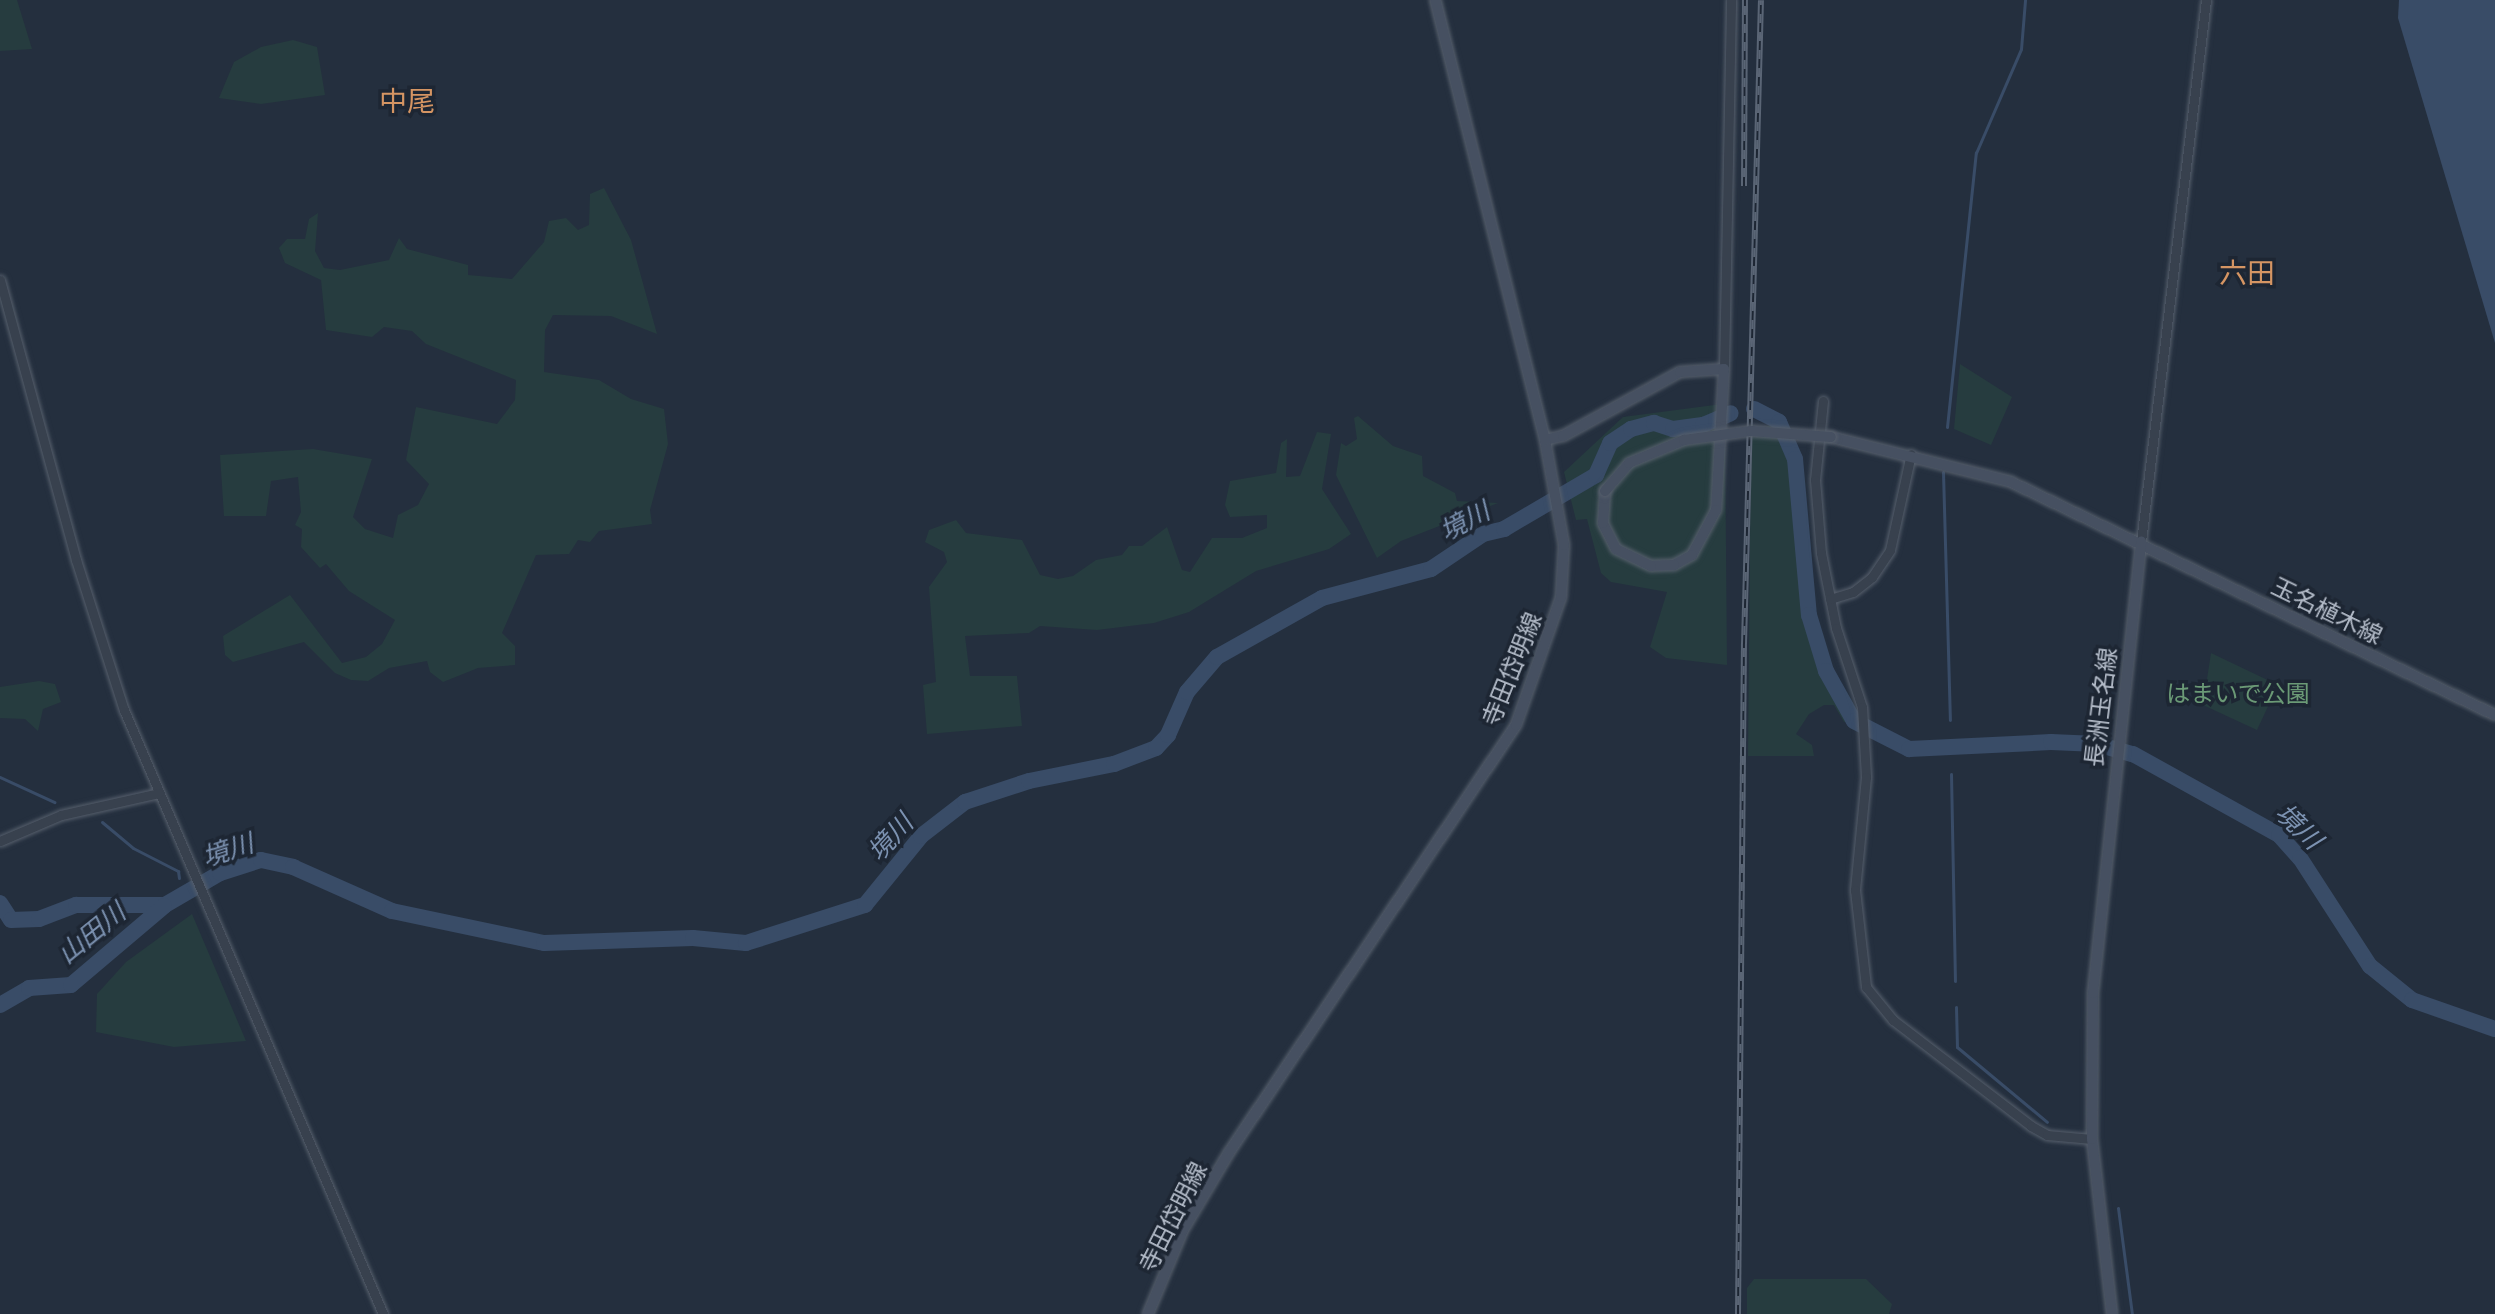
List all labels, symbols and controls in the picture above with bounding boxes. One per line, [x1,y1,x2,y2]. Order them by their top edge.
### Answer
district label: 中尾 [379,85,435,119]
district label: 六田 [2219,257,2275,291]
water label: 境川 [1435,496,1495,548]
street label: 玉名植木線 [2267,572,2387,650]
street label: 寺田岱明線 [1476,608,1548,730]
street label: 長洲玉名線 [2079,646,2123,768]
park label: はまいで公園 [2166,680,2310,708]
water label: 境川 [2268,798,2328,856]
water label: 境川 [862,808,920,868]
water label: 境川 [198,828,258,874]
water label: 山田川 [52,897,132,971]
street label: 寺田岱明線 [1133,1157,1213,1277]

